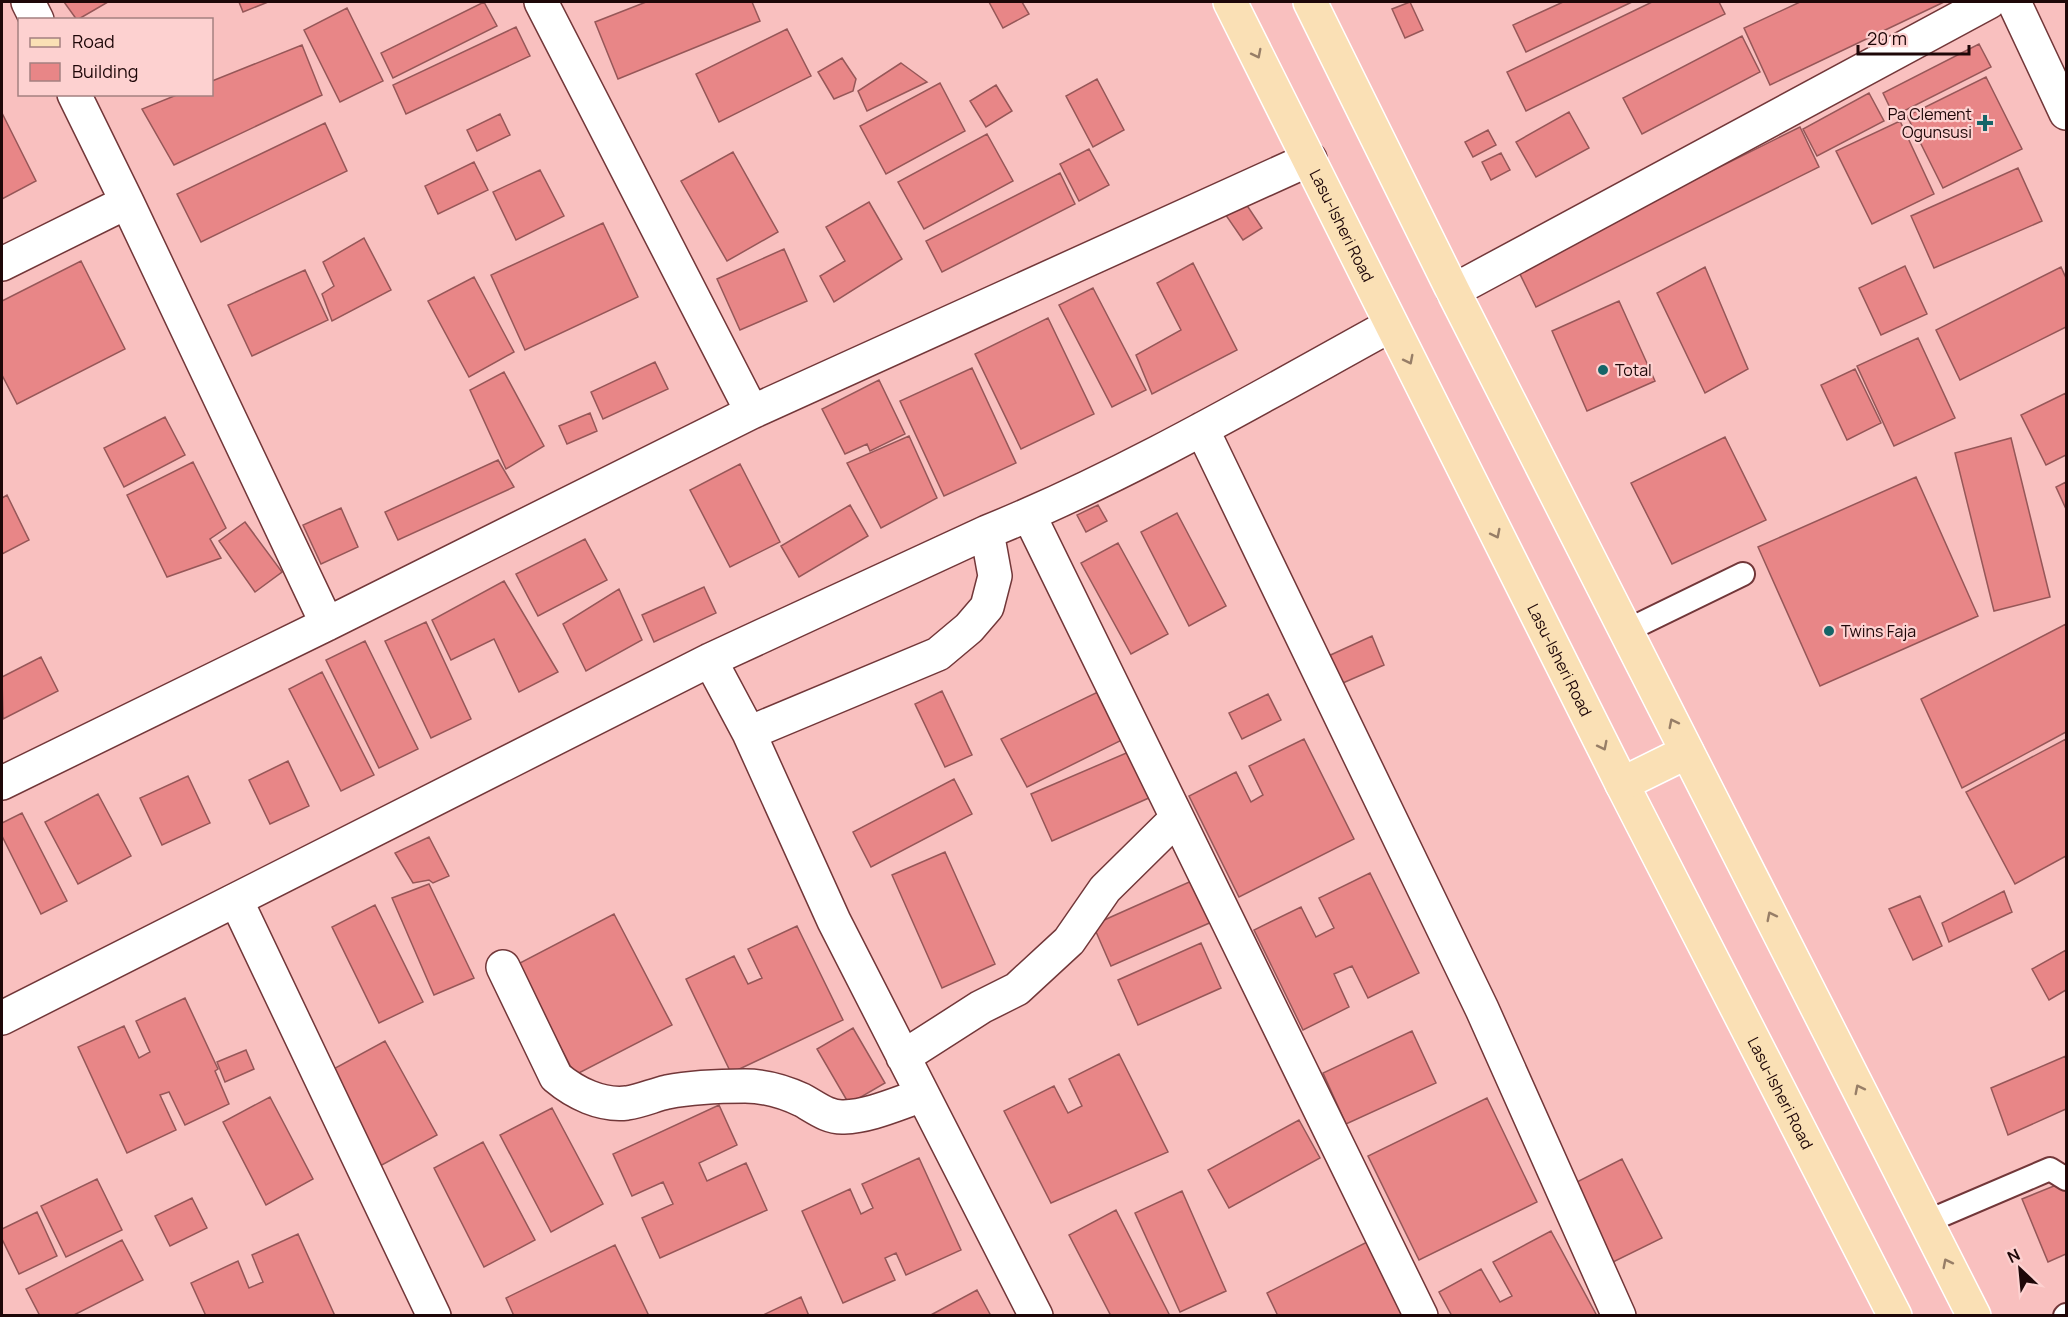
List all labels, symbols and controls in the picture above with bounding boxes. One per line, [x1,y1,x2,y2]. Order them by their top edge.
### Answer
legend [18,18,213,96]
scale bar [1858,18,1969,56]
text: 20 m [1867,26,1907,50]
text: Road [72,29,115,53]
one-way arrow [1249,47,1261,58]
text: Building [72,59,138,83]
place label: Pa Clement Ogunsusi [1888,103,1972,143]
marker: Pa Clement Ogunsusi [1976,114,1994,132]
street label: Lasu-Isheri Road [1305,165,1380,286]
one-way arrow [1402,353,1413,364]
place label: Total [1615,359,1652,381]
marker: Total [1596,363,1610,377]
one-way arrow [1489,528,1501,539]
street label: Lasu-Isheri Road [1522,600,1597,720]
place label: Twins Faja [1841,620,1916,642]
marker: Twins Faja [1822,624,1836,638]
one-way arrow [1668,718,1680,729]
one-way arrow [1595,740,1607,751]
one-way arrow [1766,911,1778,922]
street label: Lasu-Isheri Road [1743,1033,1818,1153]
one-way arrow [1855,1085,1866,1096]
north arrow [1990,1239,2050,1299]
text: N [2003,1243,2023,1268]
one-way arrow [1943,1259,1954,1270]

